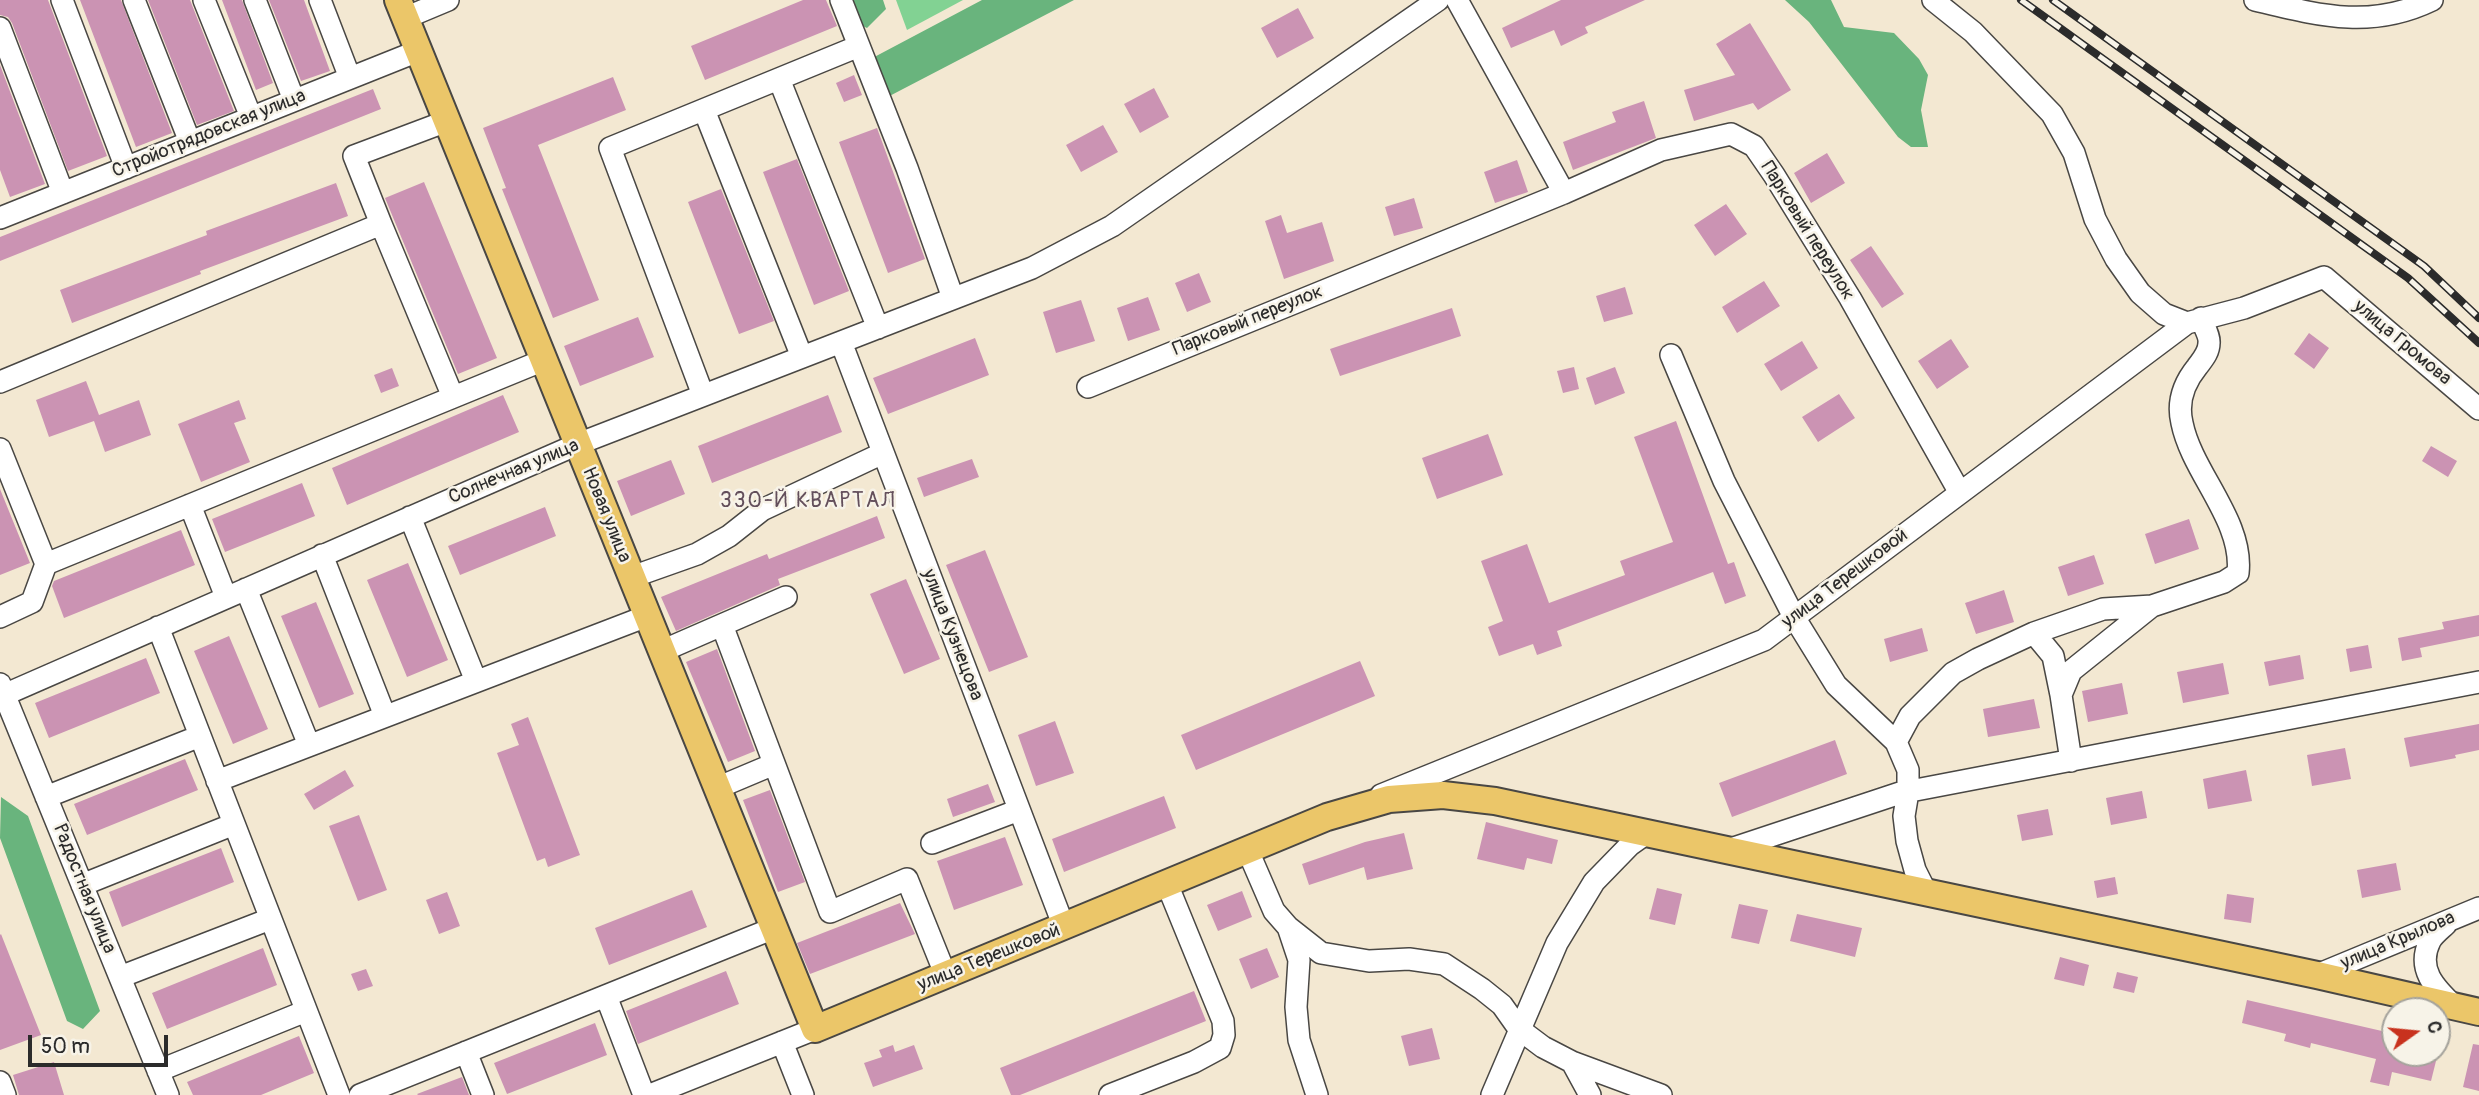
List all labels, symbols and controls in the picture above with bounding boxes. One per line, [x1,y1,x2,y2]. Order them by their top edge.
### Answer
street label: Стройотрядовская улица [109,85,309,183]
street label: Парковый переулок [1755,157,1859,305]
street label: Парковый переулок [1170,281,1326,361]
street label: улица Громова [2348,296,2456,390]
street label: Солнечная улица [446,434,582,510]
street label: Новая улица [577,464,635,566]
district label: 330-Й КВАРТАЛ [722,489,894,515]
street label: улица Терешковой [1778,524,1912,634]
street label: улица Кузнецова [916,566,988,704]
street label: Радостная улица [48,821,120,957]
street label: улица Крылова [2337,907,2459,975]
street label: улица Терешковой [914,919,1064,997]
north arrow [2381,997,2451,1067]
text: С [2421,1018,2447,1036]
scale bar [32,1021,172,1066]
text: 50 m [41,1033,90,1060]

